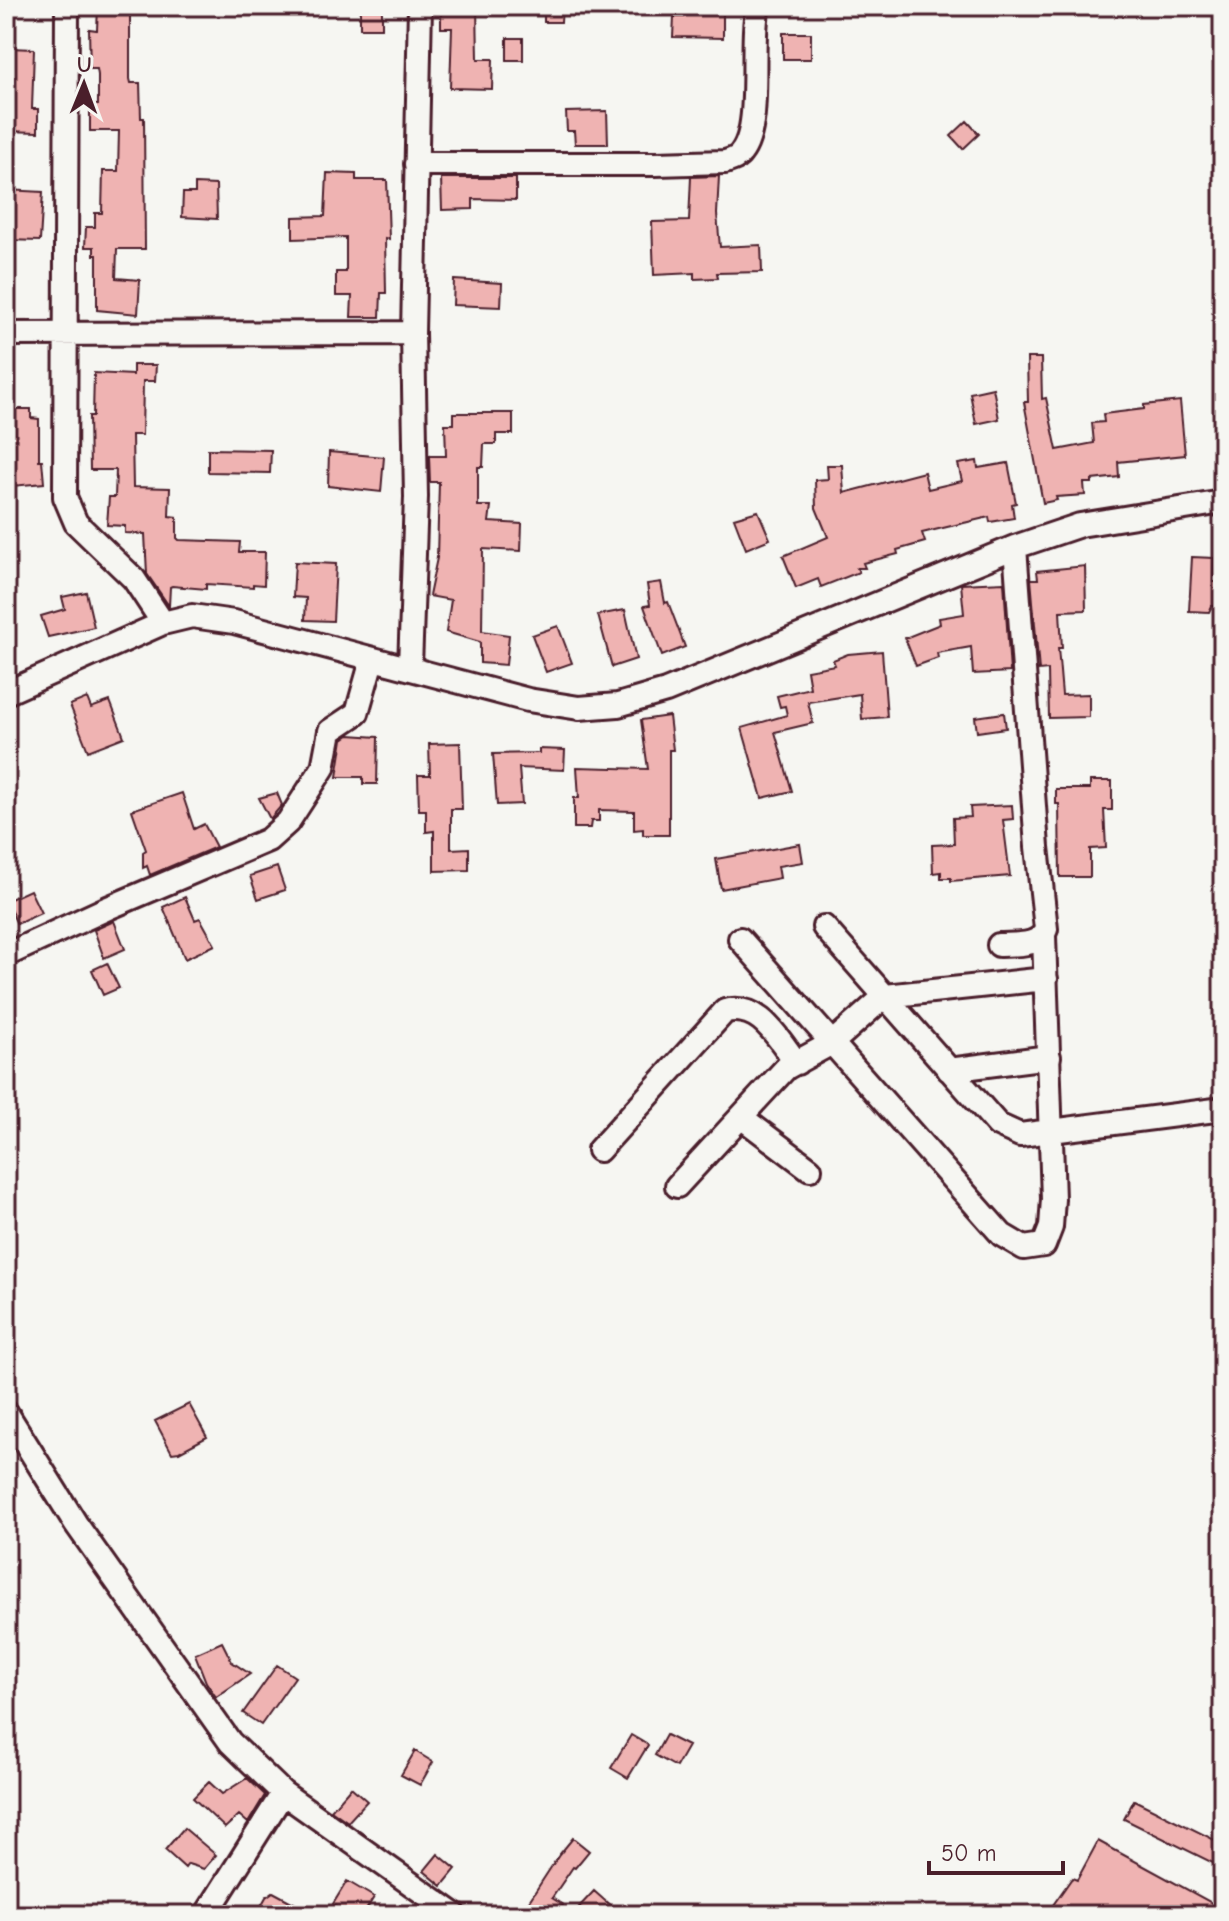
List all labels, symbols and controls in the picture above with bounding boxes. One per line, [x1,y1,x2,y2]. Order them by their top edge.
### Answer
north arrow [44,44,124,124]
text: U [77,52,92,78]
scale bar [929,1825,1063,1875]
text: 50 m [941,1839,997,1867]

